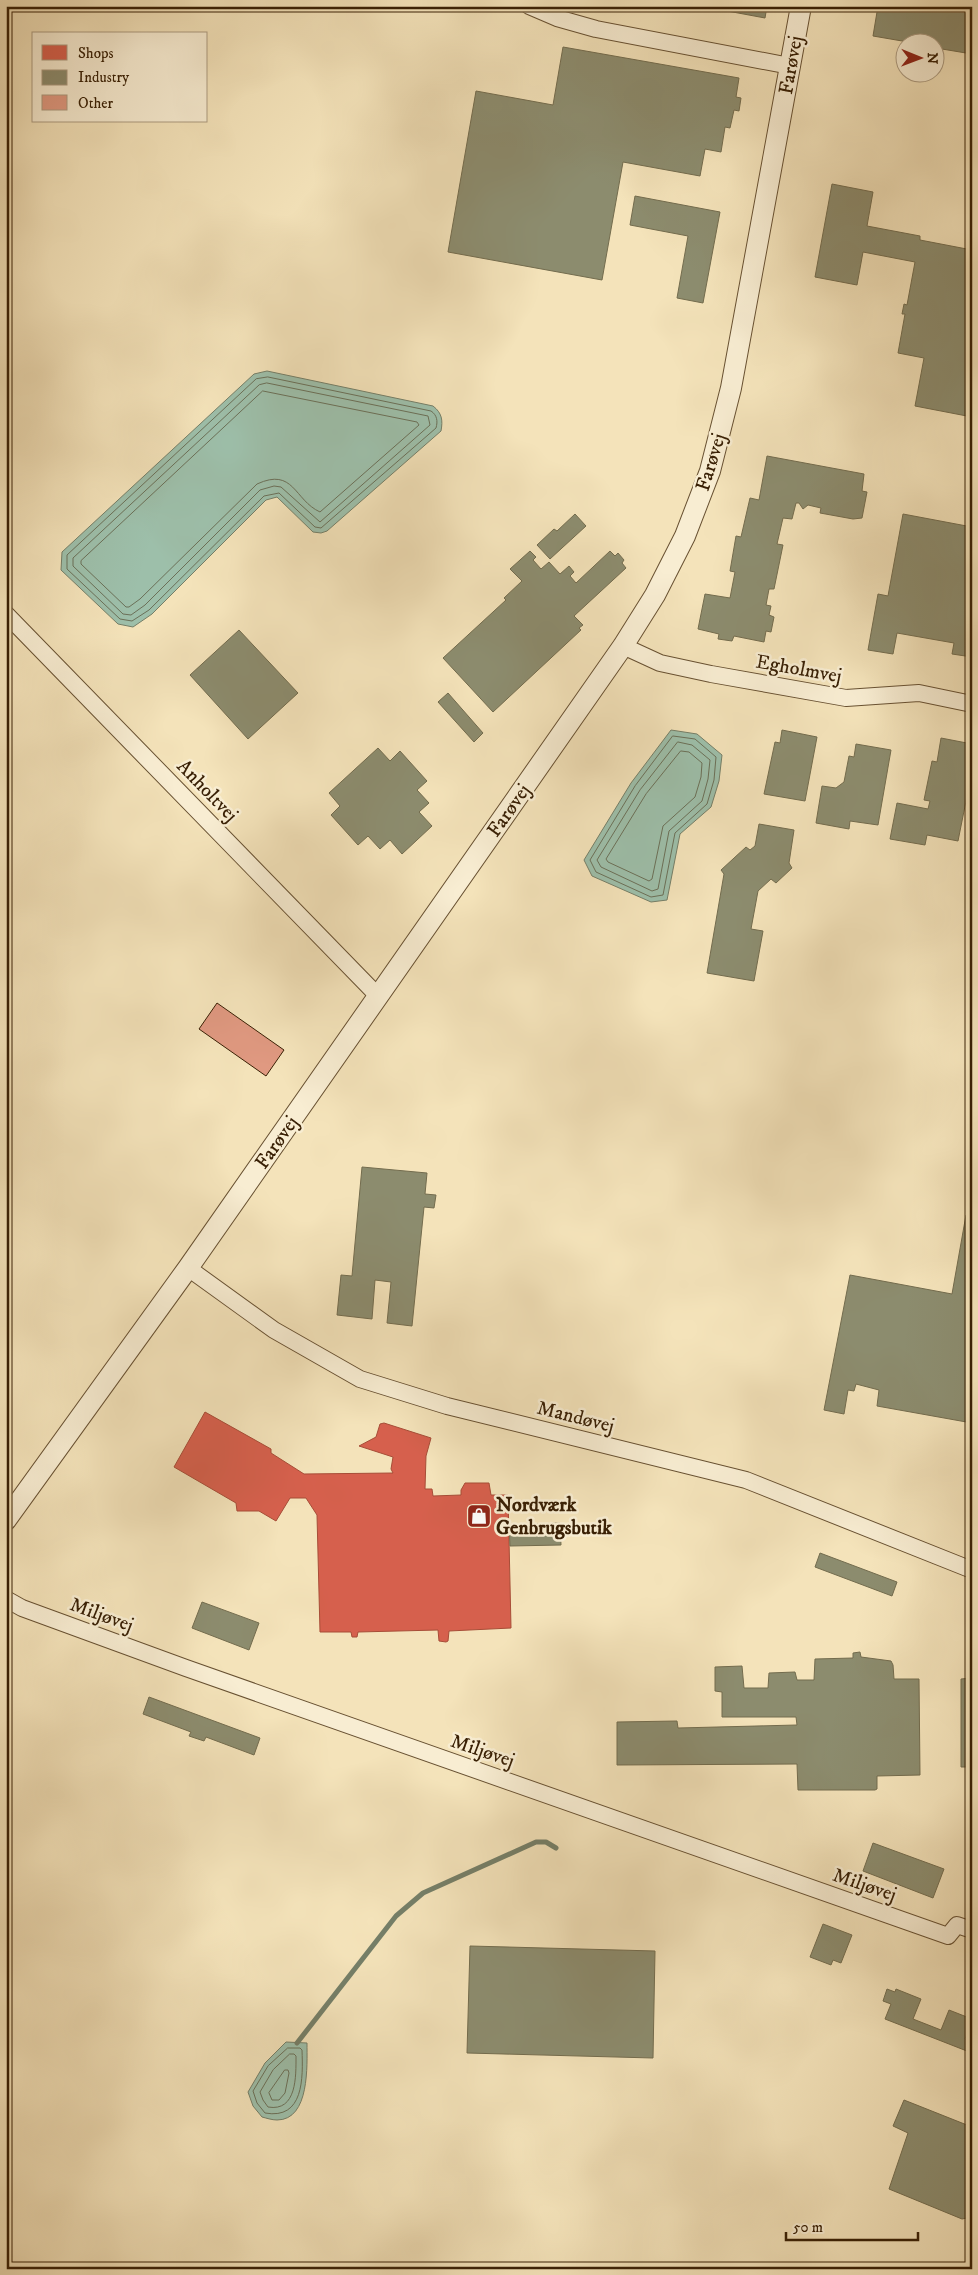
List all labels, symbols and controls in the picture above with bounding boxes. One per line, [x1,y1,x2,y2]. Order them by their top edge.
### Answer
legend [32,32,208,122]
north arrow [896,32,946,82]
street label: Farøvej [774,34,809,97]
text: Shops [78,44,114,63]
text: N [923,52,941,65]
text: Industry [78,68,130,87]
text: Other [78,94,113,113]
street label: Farøvej [691,430,732,494]
street label: Egholmvej [754,650,844,689]
street label: Anholtvej [171,755,243,828]
street label: Farøvej [482,779,536,842]
street label: Farøvej [250,1111,304,1174]
street label: Mandøvej [534,1396,617,1439]
place label: Nordværk Genbrugsbutik [496,1493,613,1541]
shop icon: Nordværk Genbrugsbutik [466,1503,492,1529]
street label: Miljøvej [66,1592,137,1638]
street label: Miljøvej [447,1729,518,1774]
street label: Miljøvej [829,1863,900,1908]
scale bar [786,2210,918,2242]
text: 50 m [793,2218,823,2237]

